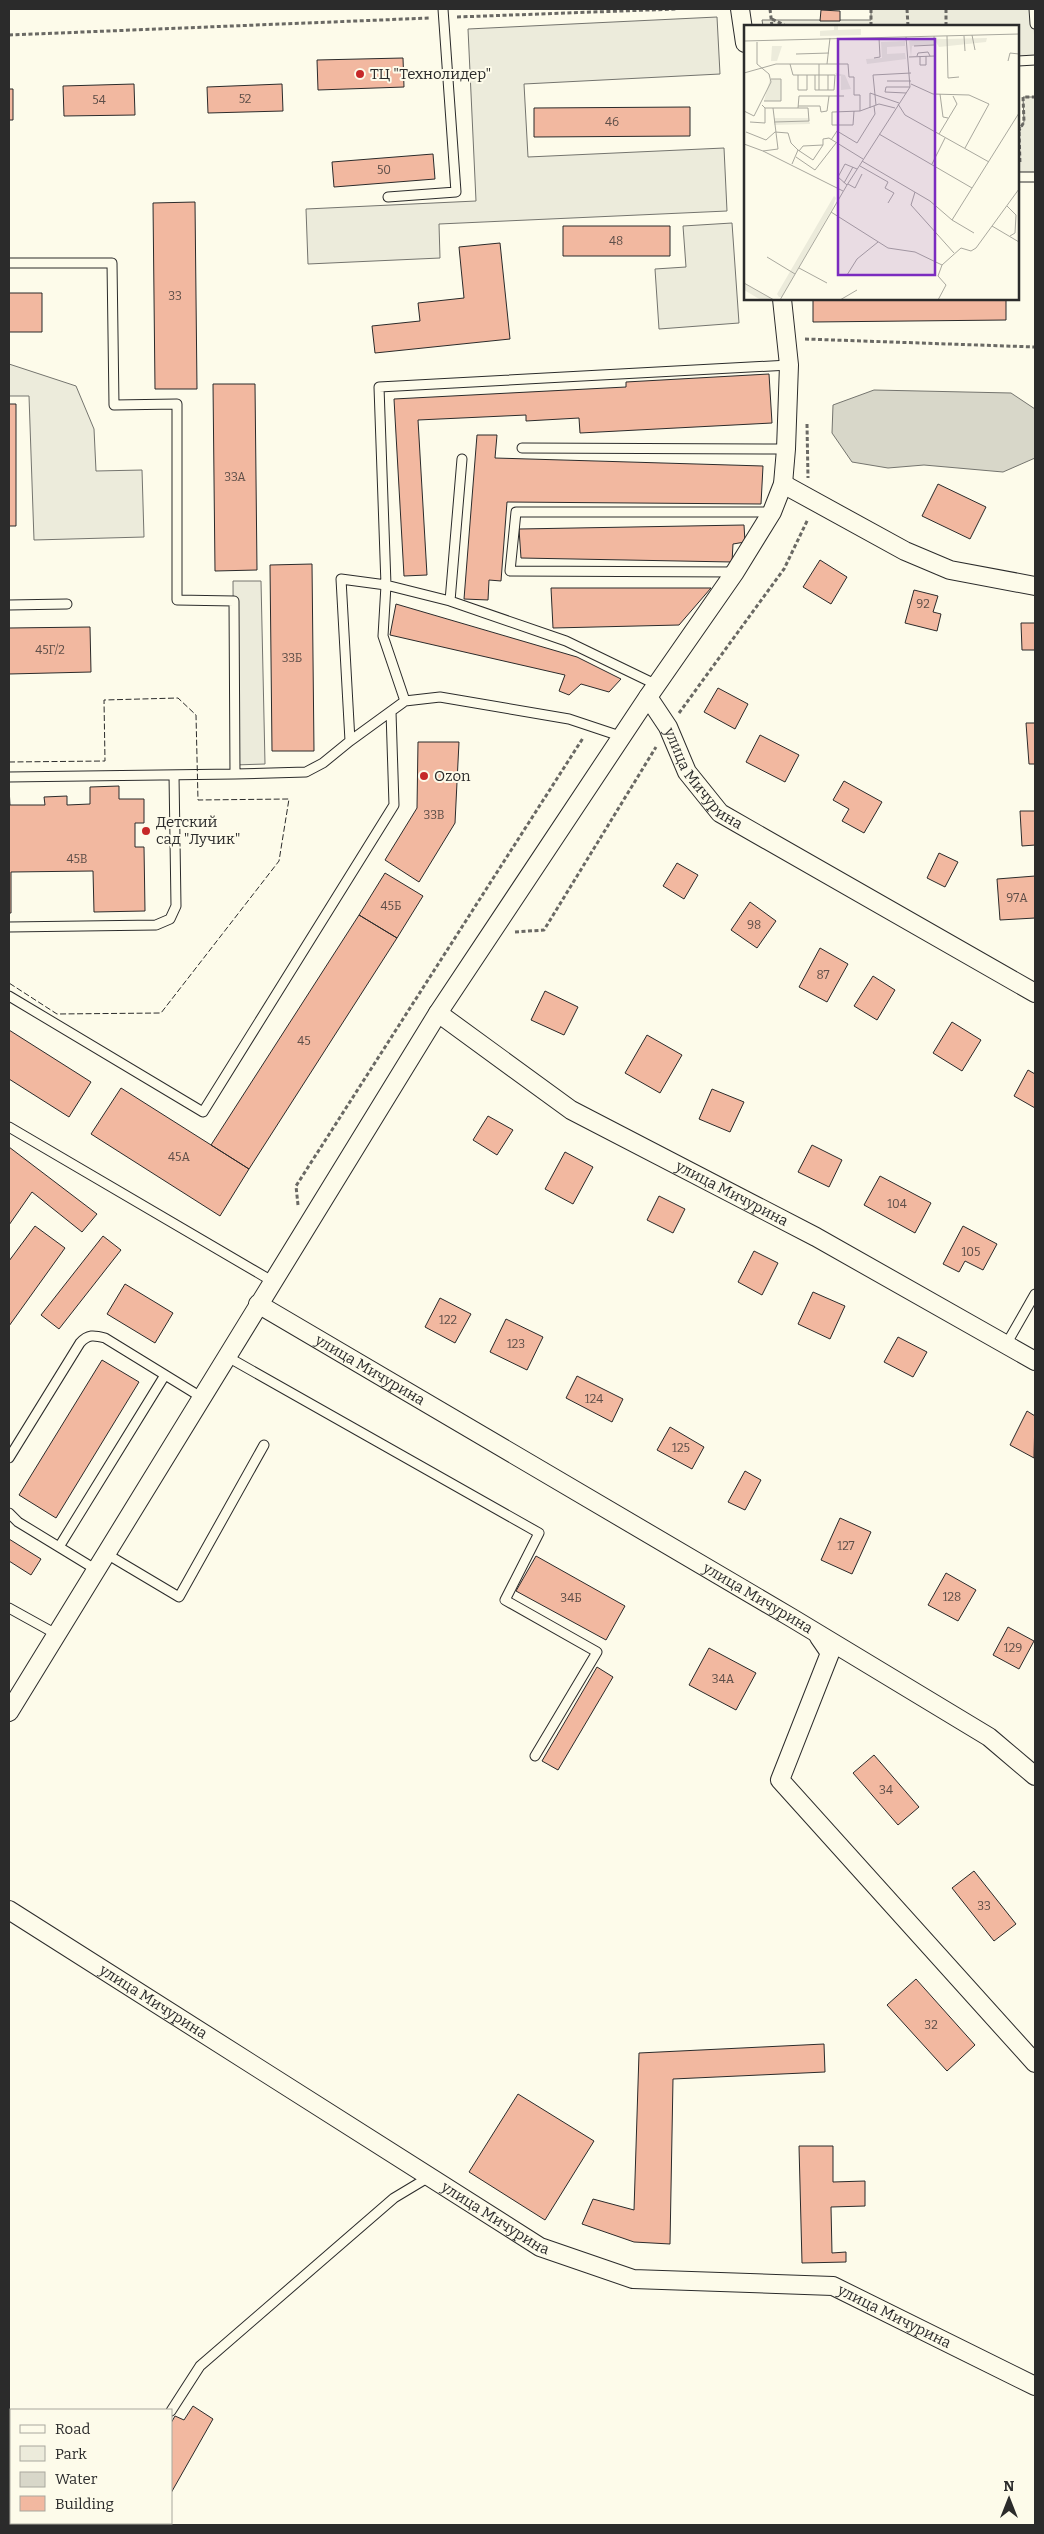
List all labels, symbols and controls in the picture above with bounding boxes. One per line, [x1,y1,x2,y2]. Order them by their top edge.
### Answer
inset map [744,25,1019,300]
place label: ТЦ "Технолидер" [370,65,491,83]
marker: ТЦ "Технолидер" [354,68,366,80]
house number: 52 [239,92,251,106]
house number: 54 [92,93,106,107]
house number: 46 [605,115,619,129]
house number: 50 [377,163,391,177]
house number: 48 [609,234,623,248]
house number: 33 [168,289,182,303]
house number: 33А [224,470,246,484]
house number: 92 [916,597,930,611]
house number: 45Г/2 [35,643,65,657]
house number: 33Б [282,651,302,665]
street label: улица Мичурина [660,724,746,833]
place label: Ozon [434,767,471,785]
marker: Ozon [418,770,430,782]
house number: 33В [424,808,444,822]
place label: Детский сад "Лучик" [156,813,241,848]
marker: Детский сад "Лучик" [140,825,152,837]
house number: 45В [66,852,88,866]
house number: 97А [1006,891,1028,905]
house number: 45Б [381,899,401,913]
house number: 98 [747,918,761,932]
house number: 87 [816,968,830,982]
house number: 45 [297,1034,311,1048]
house number: 45А [168,1150,190,1164]
street label: улица Мичурина [672,1156,791,1230]
house number: 104 [887,1197,907,1211]
house number: 105 [962,1245,980,1259]
house number: 122 [439,1313,457,1327]
street label: улица Мичурина [311,1330,428,1409]
house number: 123 [507,1337,525,1351]
house number: 124 [585,1392,603,1406]
house number: 125 [672,1441,690,1455]
house number: 127 [837,1539,855,1553]
street label: улица Мичурина [699,1558,816,1637]
house number: 128 [943,1590,961,1604]
house number: 34Б [560,1591,582,1605]
house number: 129 [1004,1641,1022,1655]
house number: 34А [712,1672,735,1686]
house number: 34 [879,1783,893,1797]
house number: 33 [977,1899,991,1913]
street label: улица Мичурина [95,1960,211,2043]
house number: 32 [924,2018,938,2032]
street label: улица Мичурина [437,2177,552,2259]
street label: улица Мичурина [834,2280,954,2352]
legend [10,2409,172,2524]
text: Road [55,2420,90,2438]
text: Park [55,2445,87,2463]
text: Water [55,2470,98,2488]
north arrow [984,2474,1034,2524]
text: N [1004,2478,1015,2495]
text: Building [55,2495,114,2513]

